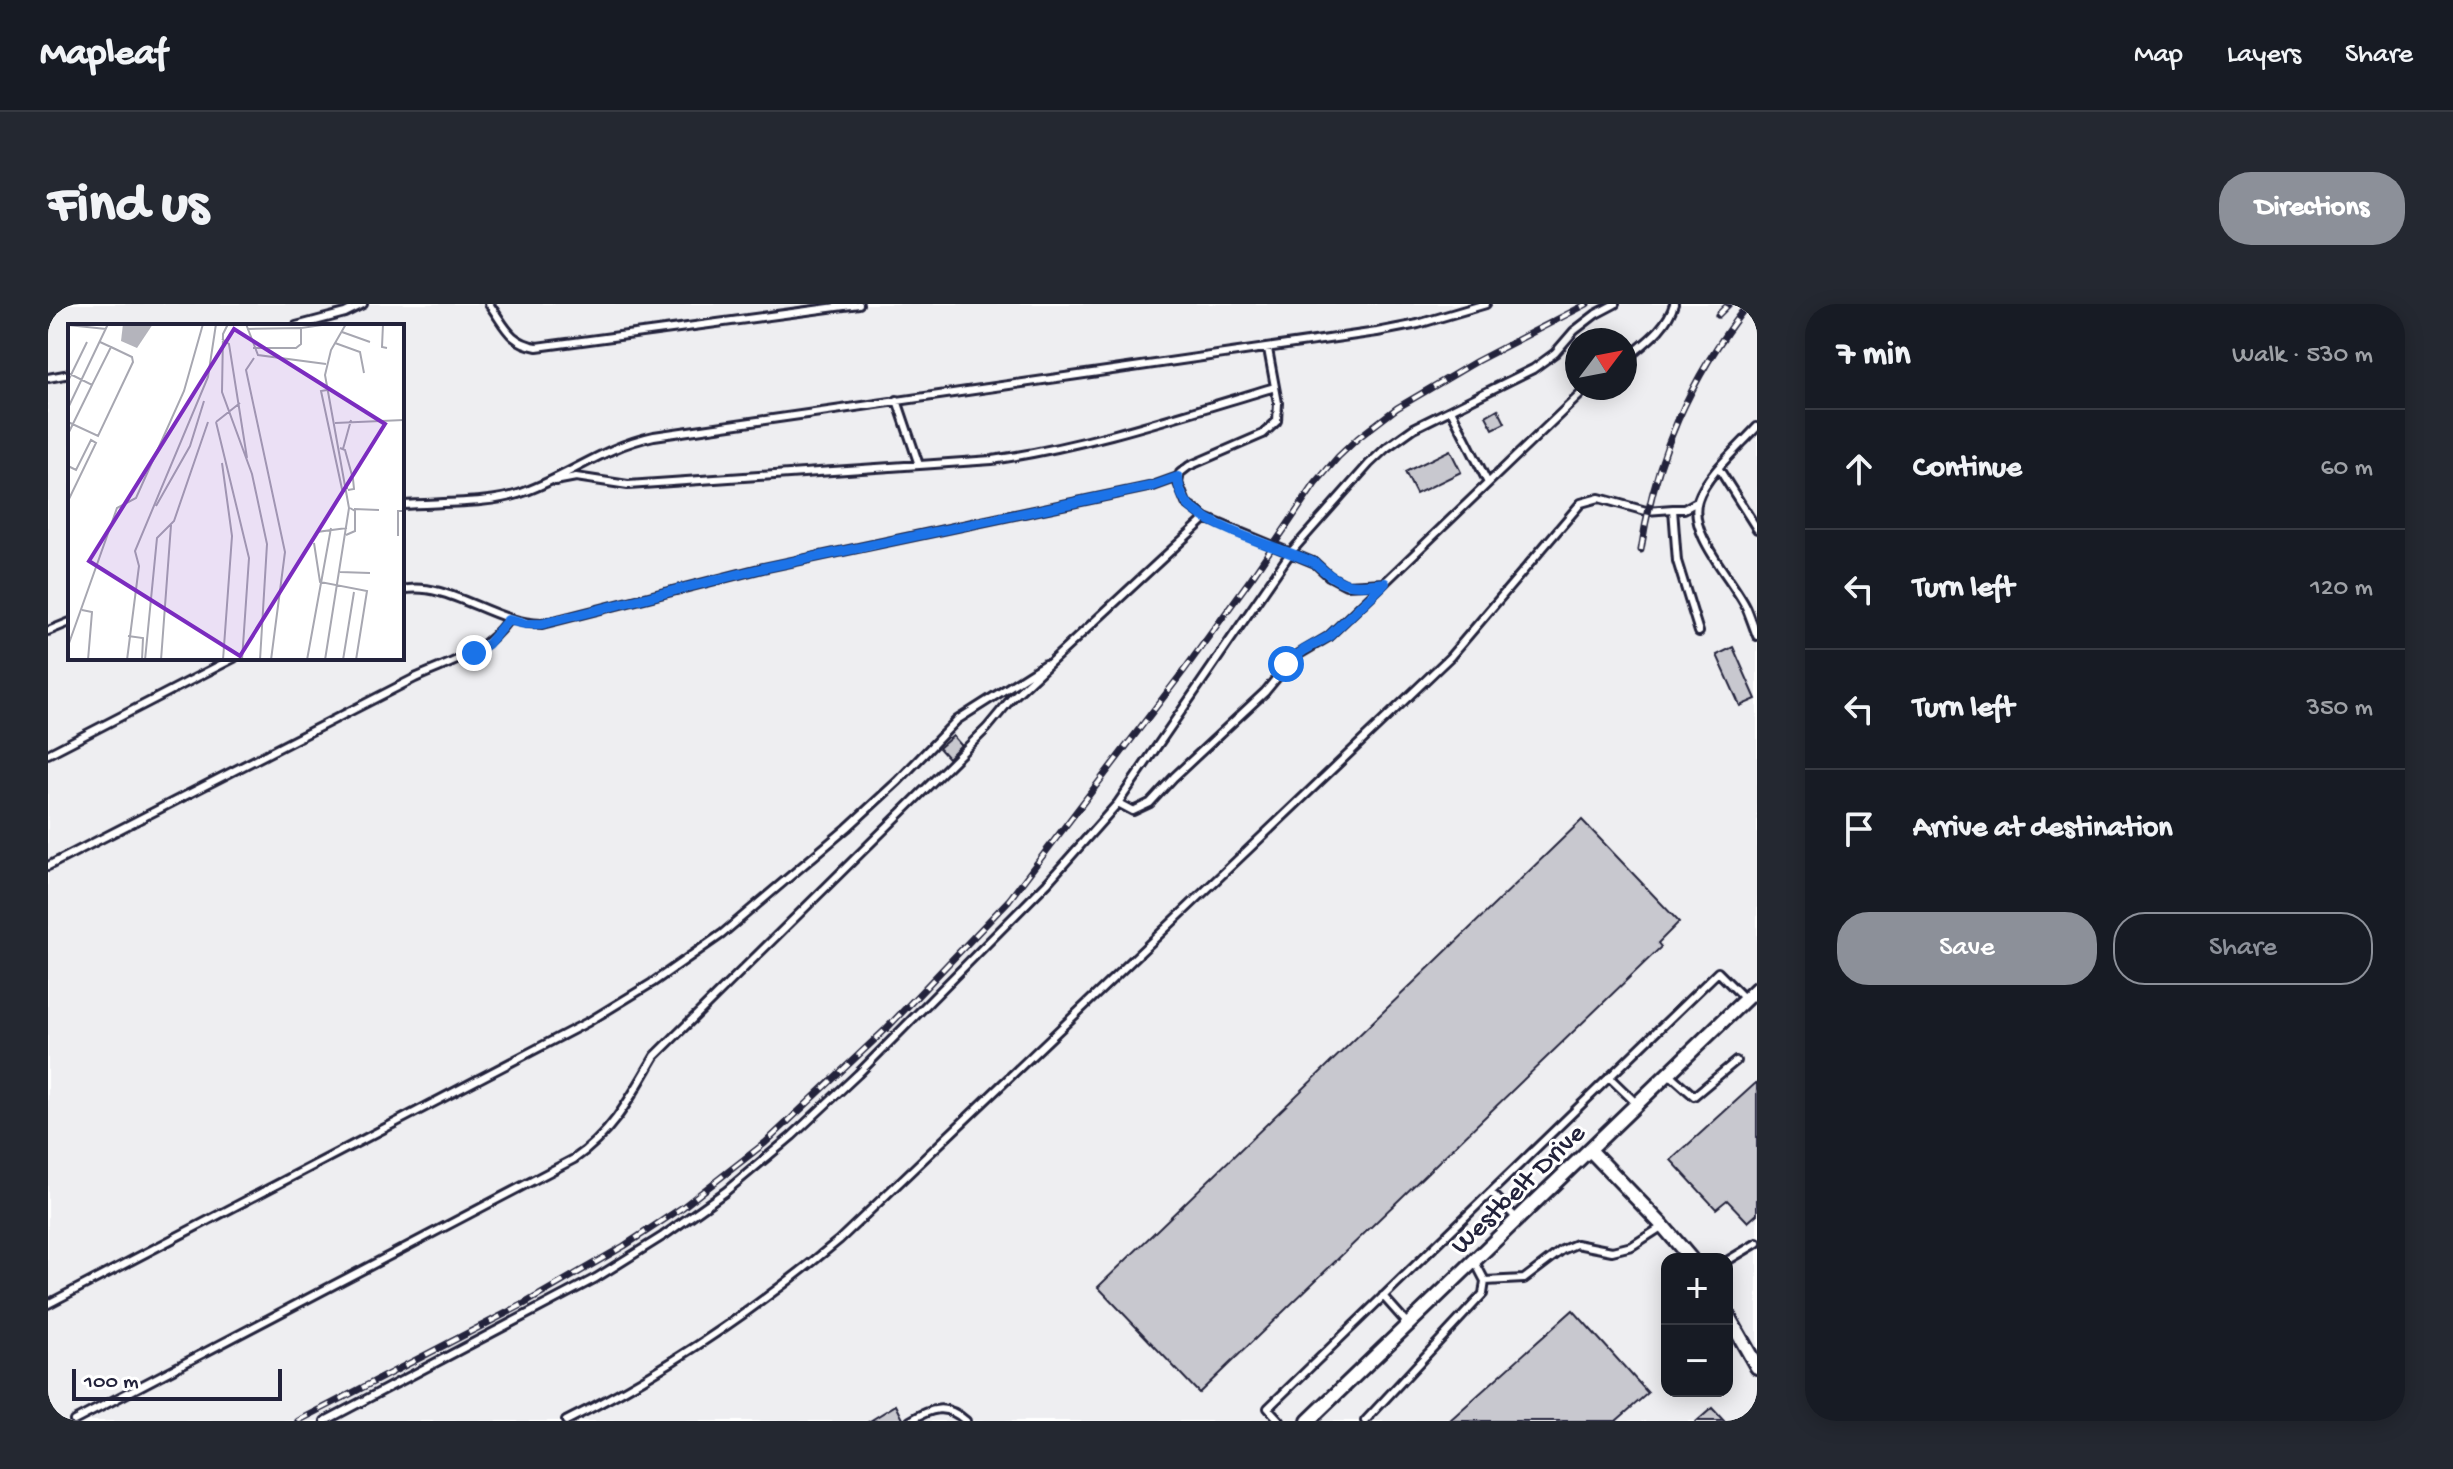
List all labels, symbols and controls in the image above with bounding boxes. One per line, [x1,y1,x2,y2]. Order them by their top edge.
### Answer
text: Mapleaf [40,33,167,77]
text: Map [2134,39,2183,72]
text: Layers [2227,39,2301,72]
text: Share [2345,39,2413,72]
button: Directions [2219,172,2405,245]
text: Find us [48,175,208,241]
inset map [68,324,404,660]
north arrow [1565,328,1637,400]
text: 7 min [1837,336,1910,376]
text: Walk · 530 m [2232,341,2373,372]
icon: ahead [1837,447,1881,491]
text: Continue [1913,452,2022,487]
text: 60 m [2320,454,2373,485]
icon: left [1837,567,1881,611]
text: Turn left [1913,572,2014,607]
text: 120 m [2310,574,2373,605]
route end [456,635,492,671]
route start [1268,646,1304,682]
icon: left [1837,687,1881,731]
text: Turn left [1913,692,2014,727]
text: 350 m [2306,694,2373,725]
icon: arrive [1837,807,1881,851]
text: Arrive at destination [1913,812,2173,847]
button: Save [1837,912,2097,985]
button: Share [2113,912,2373,985]
street label: Westbelt Drive [1445,1117,1594,1263]
map controls [1661,1253,1733,1397]
button: + [1661,1253,1733,1325]
button: − [1661,1325,1733,1397]
scale bar [72,1365,282,1401]
text: 100 m [84,1370,139,1396]

